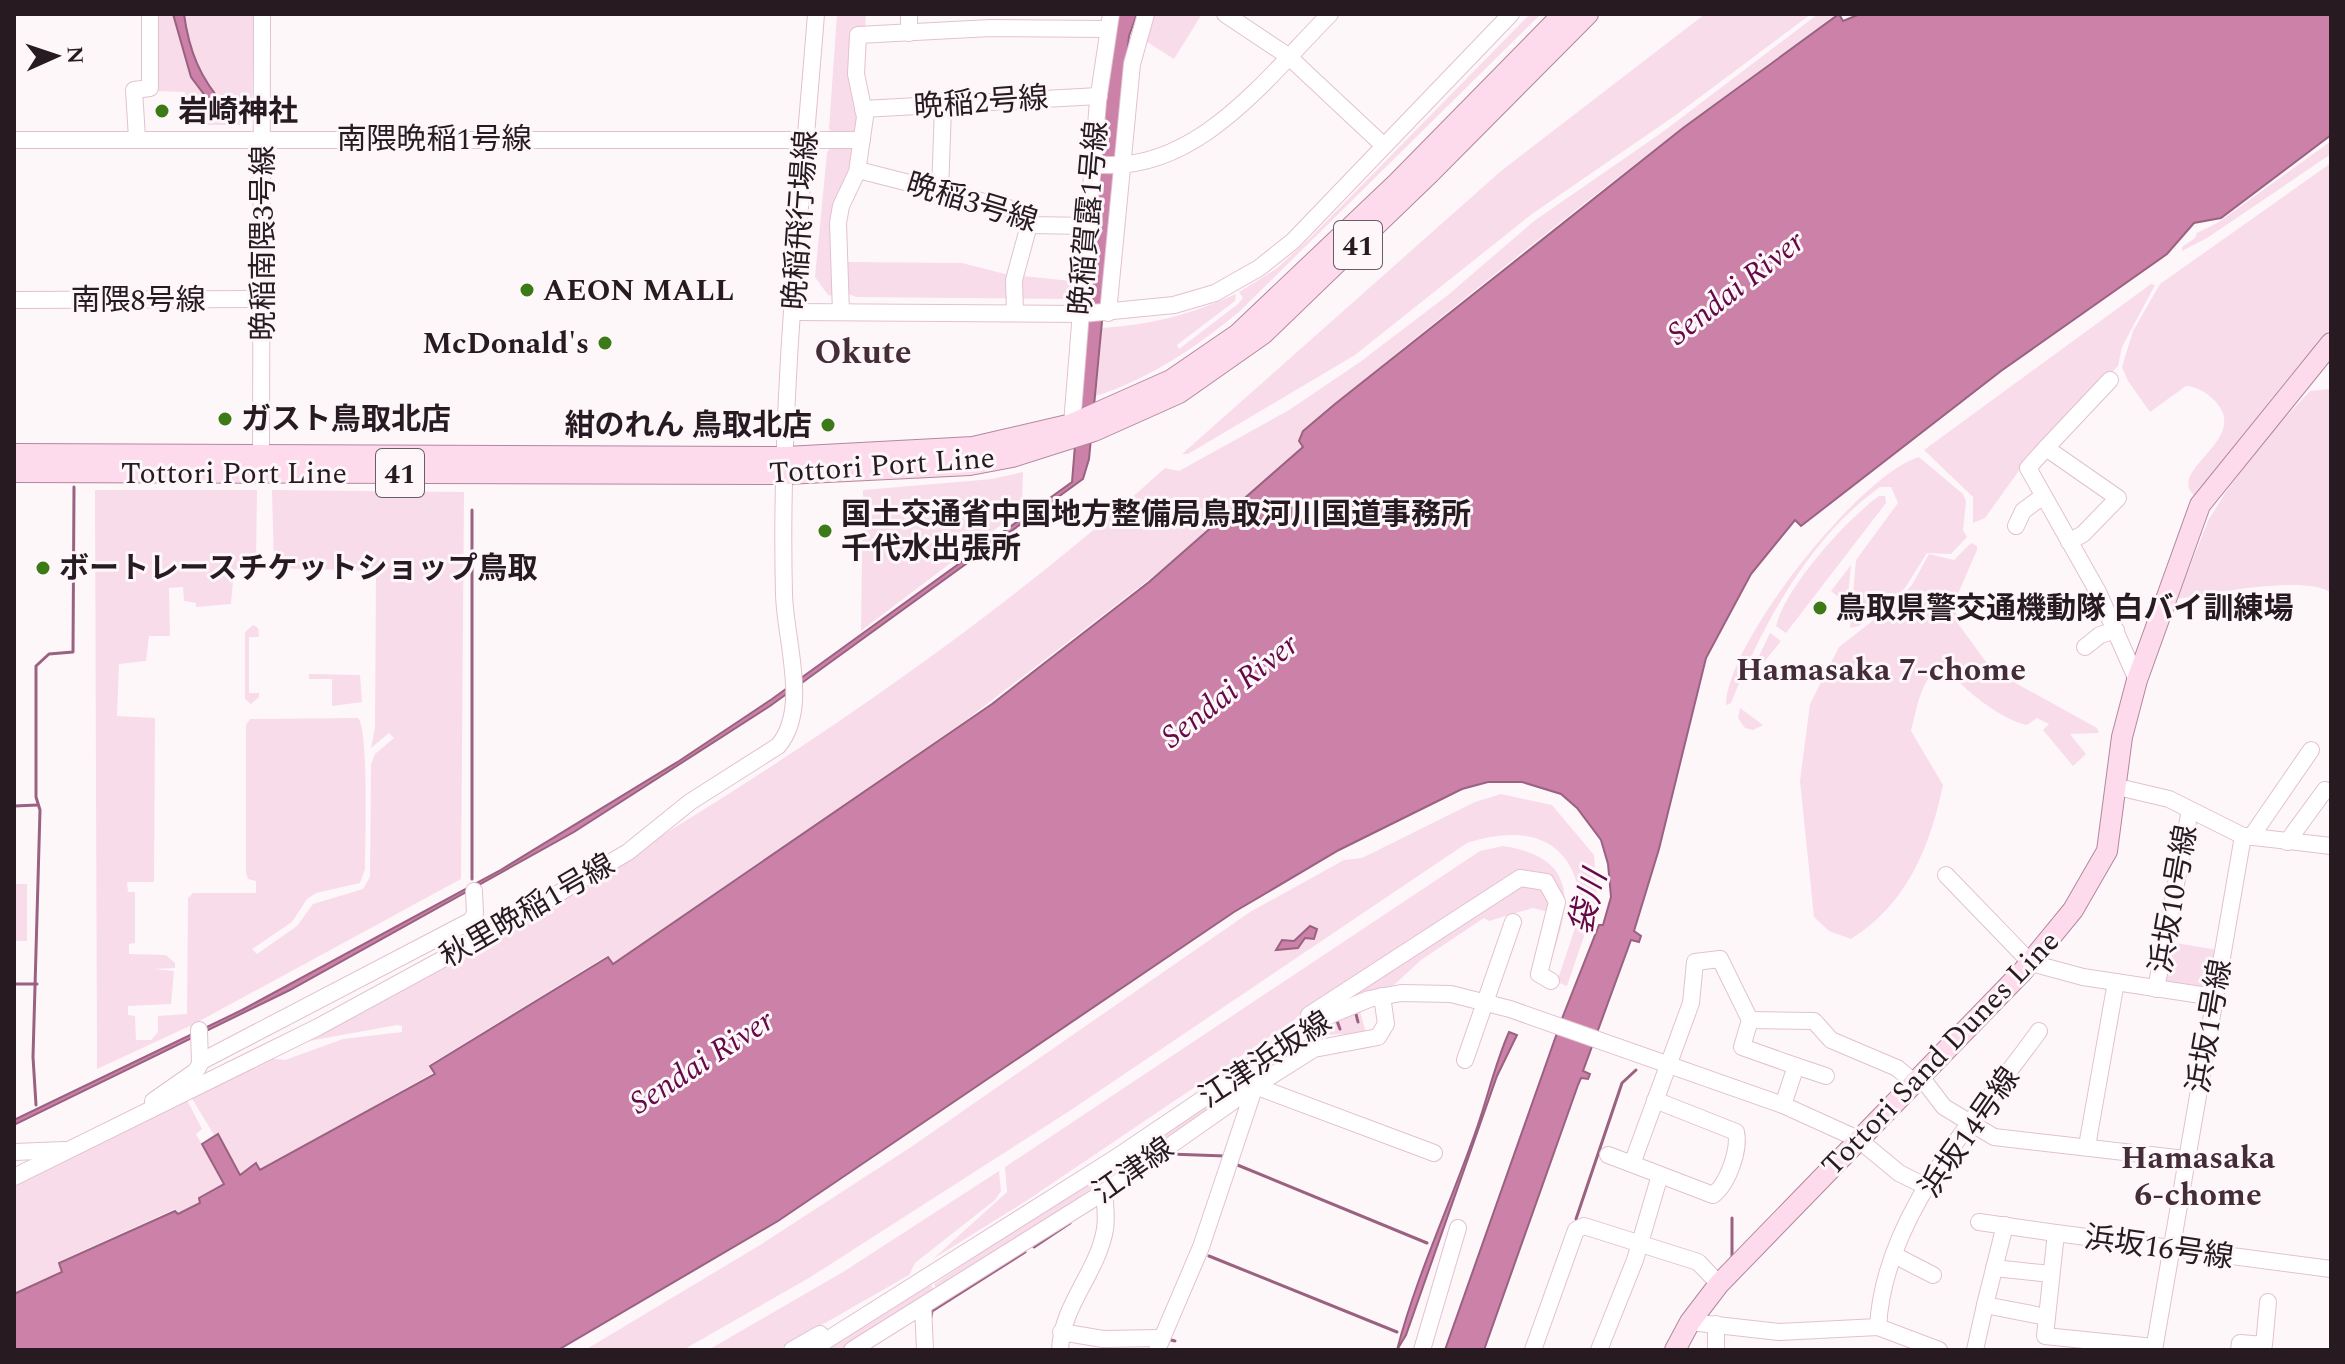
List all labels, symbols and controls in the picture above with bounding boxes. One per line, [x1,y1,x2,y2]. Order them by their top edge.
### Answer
north arrow [16,16,96,96]
text: N [58,45,91,65]
street label: 晩稲2号線 [912,75,1050,131]
place label: 岩崎神社 [178,89,298,135]
marker: 岩崎神社 [153,102,171,120]
street label: 南隈晩稲1号線 [337,117,532,163]
street label: 晩稲賀露1号線 [1058,119,1120,317]
street label: 晩稲飛行場線 [772,129,830,311]
street label: 晩稲南隈3号線 [241,146,287,341]
street label: 晩稲3号線 [900,161,1043,245]
water label: Sendai River [1656,218,1816,358]
road number: 41 [1334,221,1382,269]
place label: AEON MALL [543,268,734,314]
street label: 南隈8号線 [71,278,206,324]
marker: AEON MALL [518,281,536,299]
place label: McDonald's [422,321,589,367]
district label: Okute [814,327,912,379]
marker: McDonald's [596,334,614,352]
place label: ガスト鳥取北店 [241,397,451,443]
place label: 紺のれん 鳥取北店 [565,403,812,449]
marker: ガスト鳥取北店 [216,410,234,428]
marker: 紺のれん 鳥取北店 [819,416,837,434]
street label: Tottori Port Line [768,435,997,497]
road number: 41 [376,449,424,497]
street label: Tottori Port Line [121,451,347,497]
place label: 国土交通省中国地方整備局鳥取河川国道事務所 千代水出張所 [841,492,1471,572]
marker: 国土交通省中国地方整備局鳥取河川国道事務所 千代水出張所 [816,522,834,540]
place label: ボートレースチケットショップ鳥取 [59,546,538,592]
marker: ボートレースチケットショップ鳥取 [34,559,52,577]
place label: 鳥取県警交通機動隊 白バイ訓練場 [1836,586,2294,632]
marker: 鳥取県警交通機動隊 白バイ訓練場 [1811,599,1829,617]
water label: Sendai River [1150,621,1310,761]
district label: Hamasaka 7-chome [1736,646,2026,695]
street label: 浜坂10号線 [2138,821,2210,977]
street label: 秋里晩稲1号線 [432,842,623,980]
water label: 袋川 [1556,862,1621,940]
street label: Tottori Sand Dunes Line [1811,920,2071,1187]
street label: 浜坂1号線 [2176,956,2244,1097]
water label: Sendai River [620,997,785,1127]
street label: 江津浜坂線 [1190,1000,1341,1120]
street label: 浜坂14号線 [1908,1058,2032,1207]
street label: 江津線 [1084,1126,1184,1215]
district label: Hamasaka 6-chome [2121,1134,2276,1220]
street label: 浜坂16号線 [2081,1215,2236,1281]

